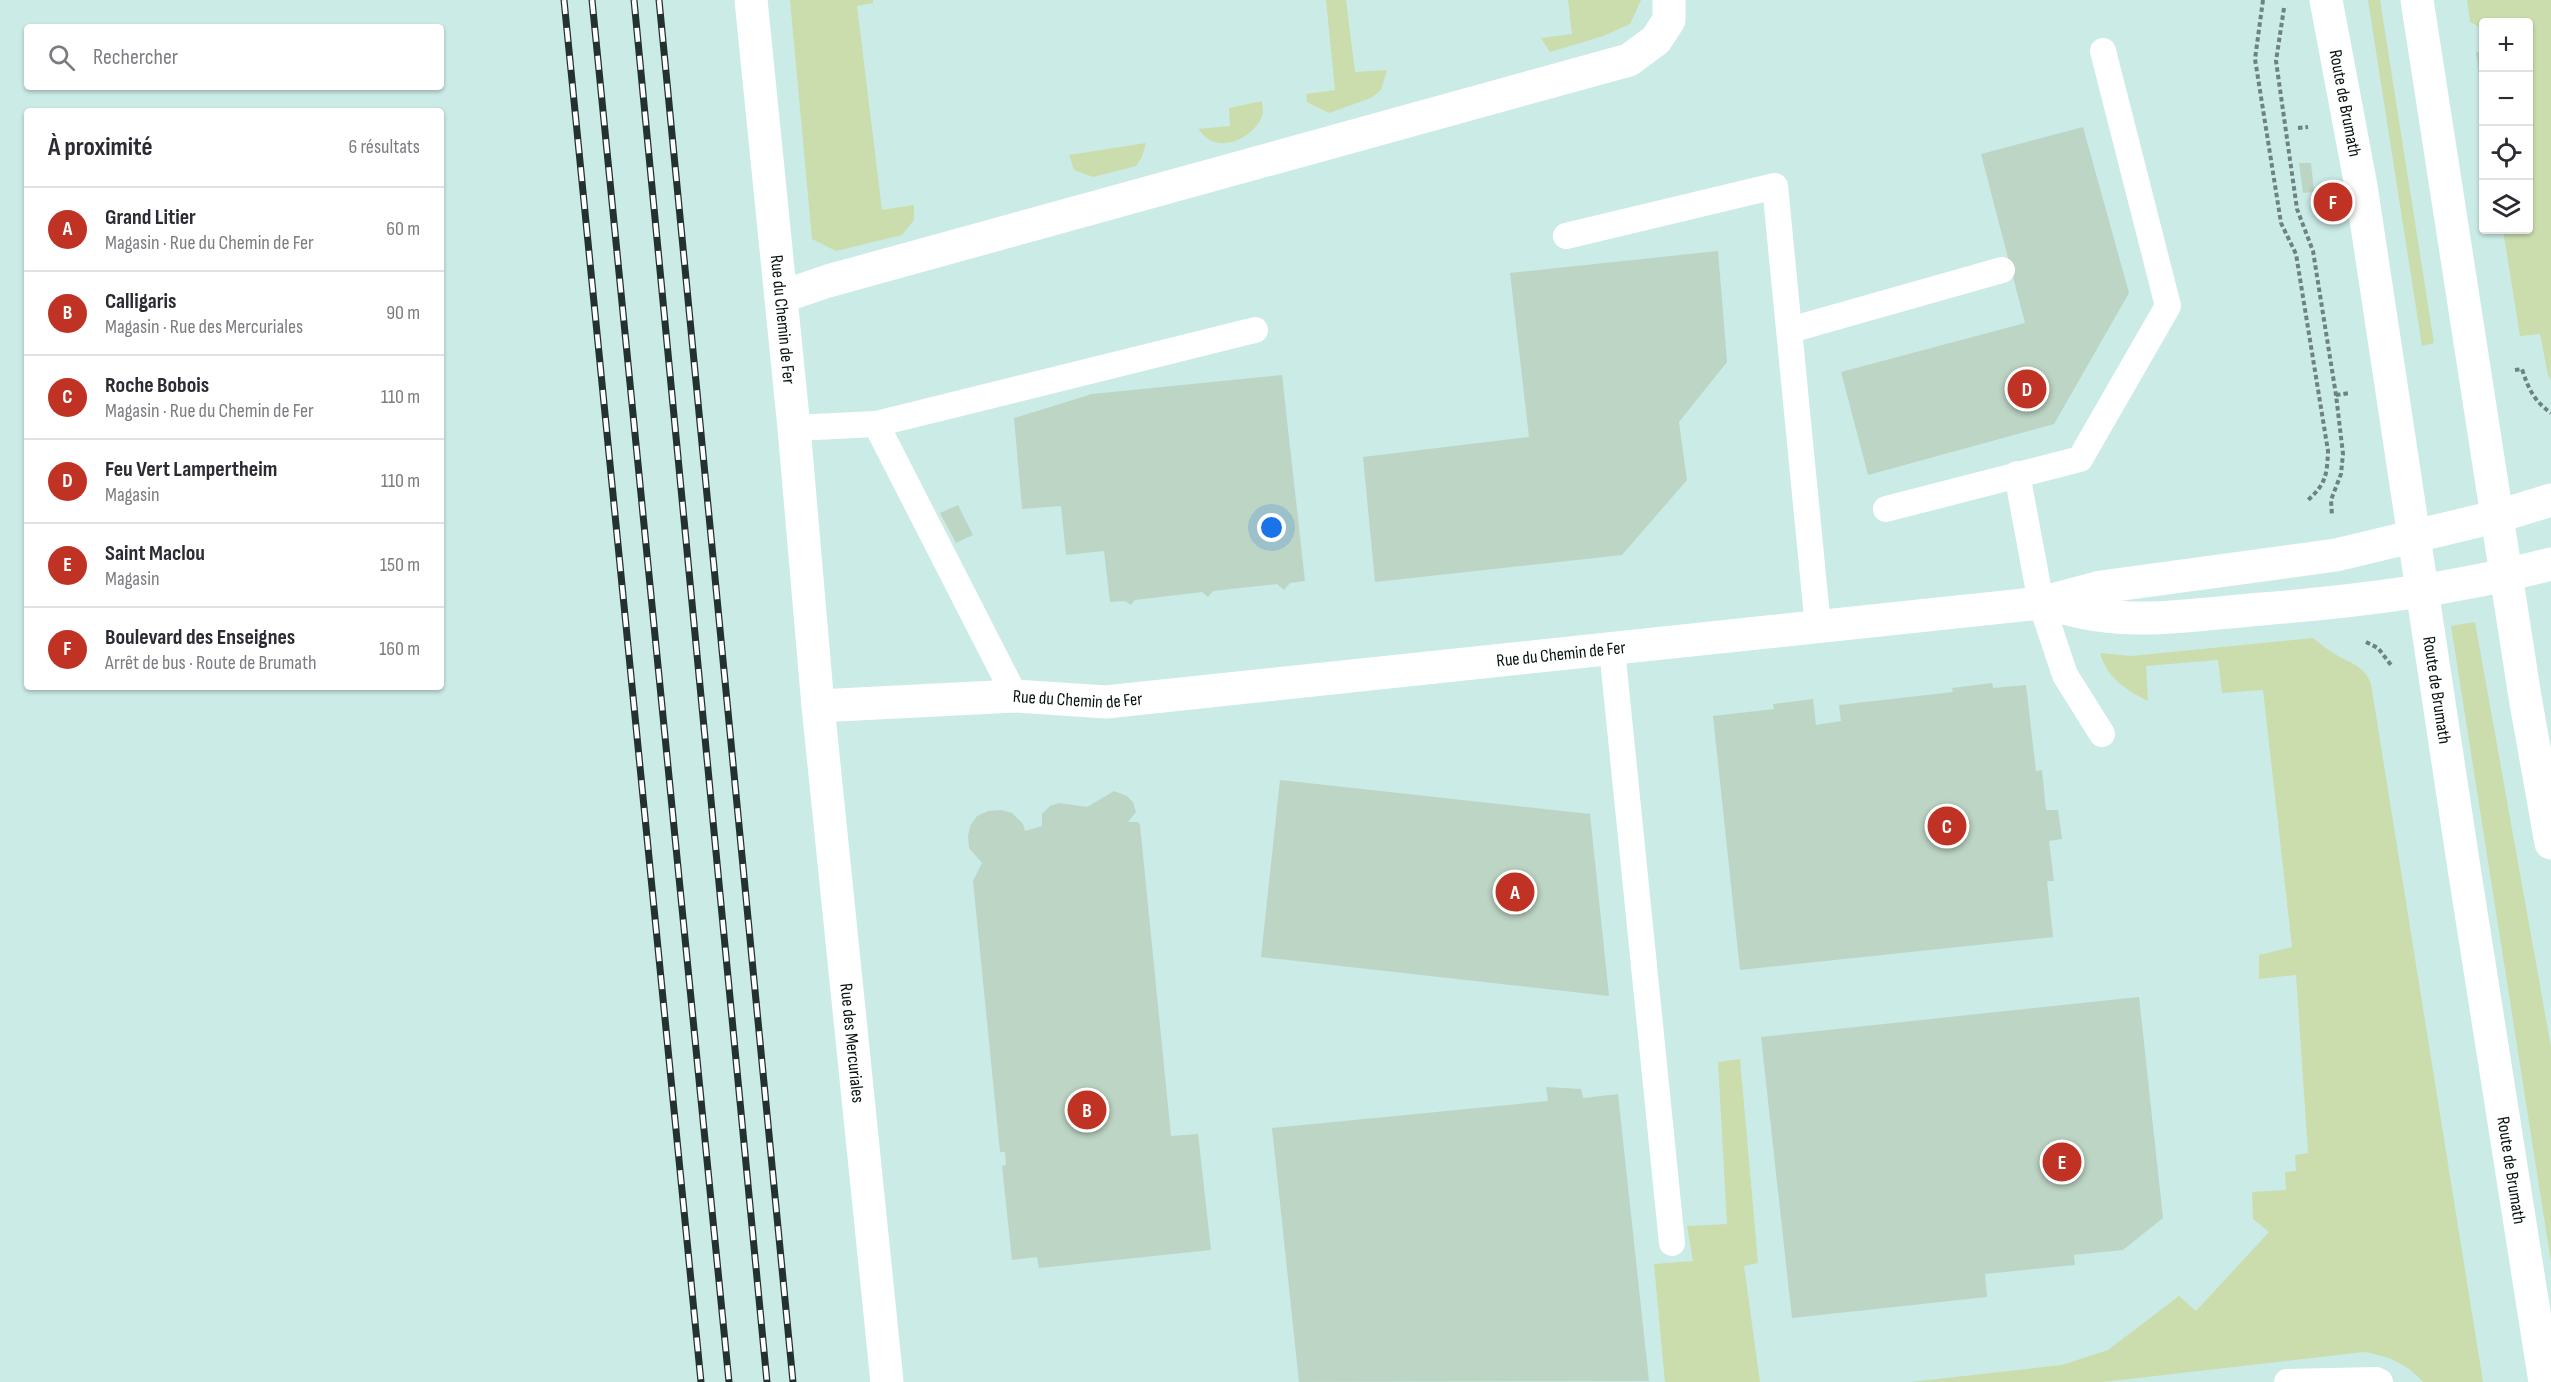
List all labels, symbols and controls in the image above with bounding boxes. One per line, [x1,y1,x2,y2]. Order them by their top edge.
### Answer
map controls [2479,18,2533,234]
button: + [2479,18,2533,72]
search box [24,24,444,90]
icon: search [45,41,78,74]
text: Rechercher [93,44,178,71]
street label: Route de Brumath [2325,48,2365,159]
button: − [2479,72,2533,126]
button: locate [2479,126,2533,180]
text: À proximité [48,132,153,163]
text: 6 résultats [349,135,420,159]
pin: F [2314,180,2352,224]
button: layers [2479,180,2533,234]
text: Grand Litier [105,204,196,231]
text: A [63,217,72,241]
text: 60 m [386,217,420,241]
text: Magasin · Rue du Chemin de Fer [105,231,314,255]
street label: Rue du Chemin de Fer [766,254,800,385]
text: Calligaris [105,288,177,315]
text: B [63,301,72,325]
text: 90 m [386,301,420,325]
text: Magasin · Rue des Mercuriales [105,315,303,339]
pin: D [2008,366,2046,412]
text: Roche Bobois [105,372,209,399]
text: C [62,385,73,409]
text: 110 m [381,385,420,409]
text: Magasin · Rue du Chemin de Fer [105,399,314,423]
text: Feu Vert Lampertheim [105,456,277,483]
text: D [62,469,73,493]
text: 110 m [381,469,420,493]
text: Magasin [105,483,159,507]
your location [1257,513,1286,542]
text: Saint Maclou [105,540,205,567]
text: E [63,553,72,577]
text: 150 m [380,553,420,577]
text: Magasin [105,567,159,591]
text: Boulevard des Enseignes [105,624,295,651]
street label: Route de Brumath [2418,635,2455,745]
text: F [63,637,72,661]
text: 160 m [379,637,420,661]
street label: Rue du Chemin de Fer [1495,637,1627,672]
text: Arrêt de bus · Route de Brumath [105,651,317,675]
street label: Rue du Chemin de Fer [1012,686,1143,713]
pin: C [1928,804,1966,848]
pin: A [1496,870,1534,914]
street label: Rue des Mercuriales [835,982,868,1104]
pin: B [1068,1088,1106,1132]
street label: Route de Brumath [2492,1115,2530,1226]
pin: E [2042,1140,2082,1184]

